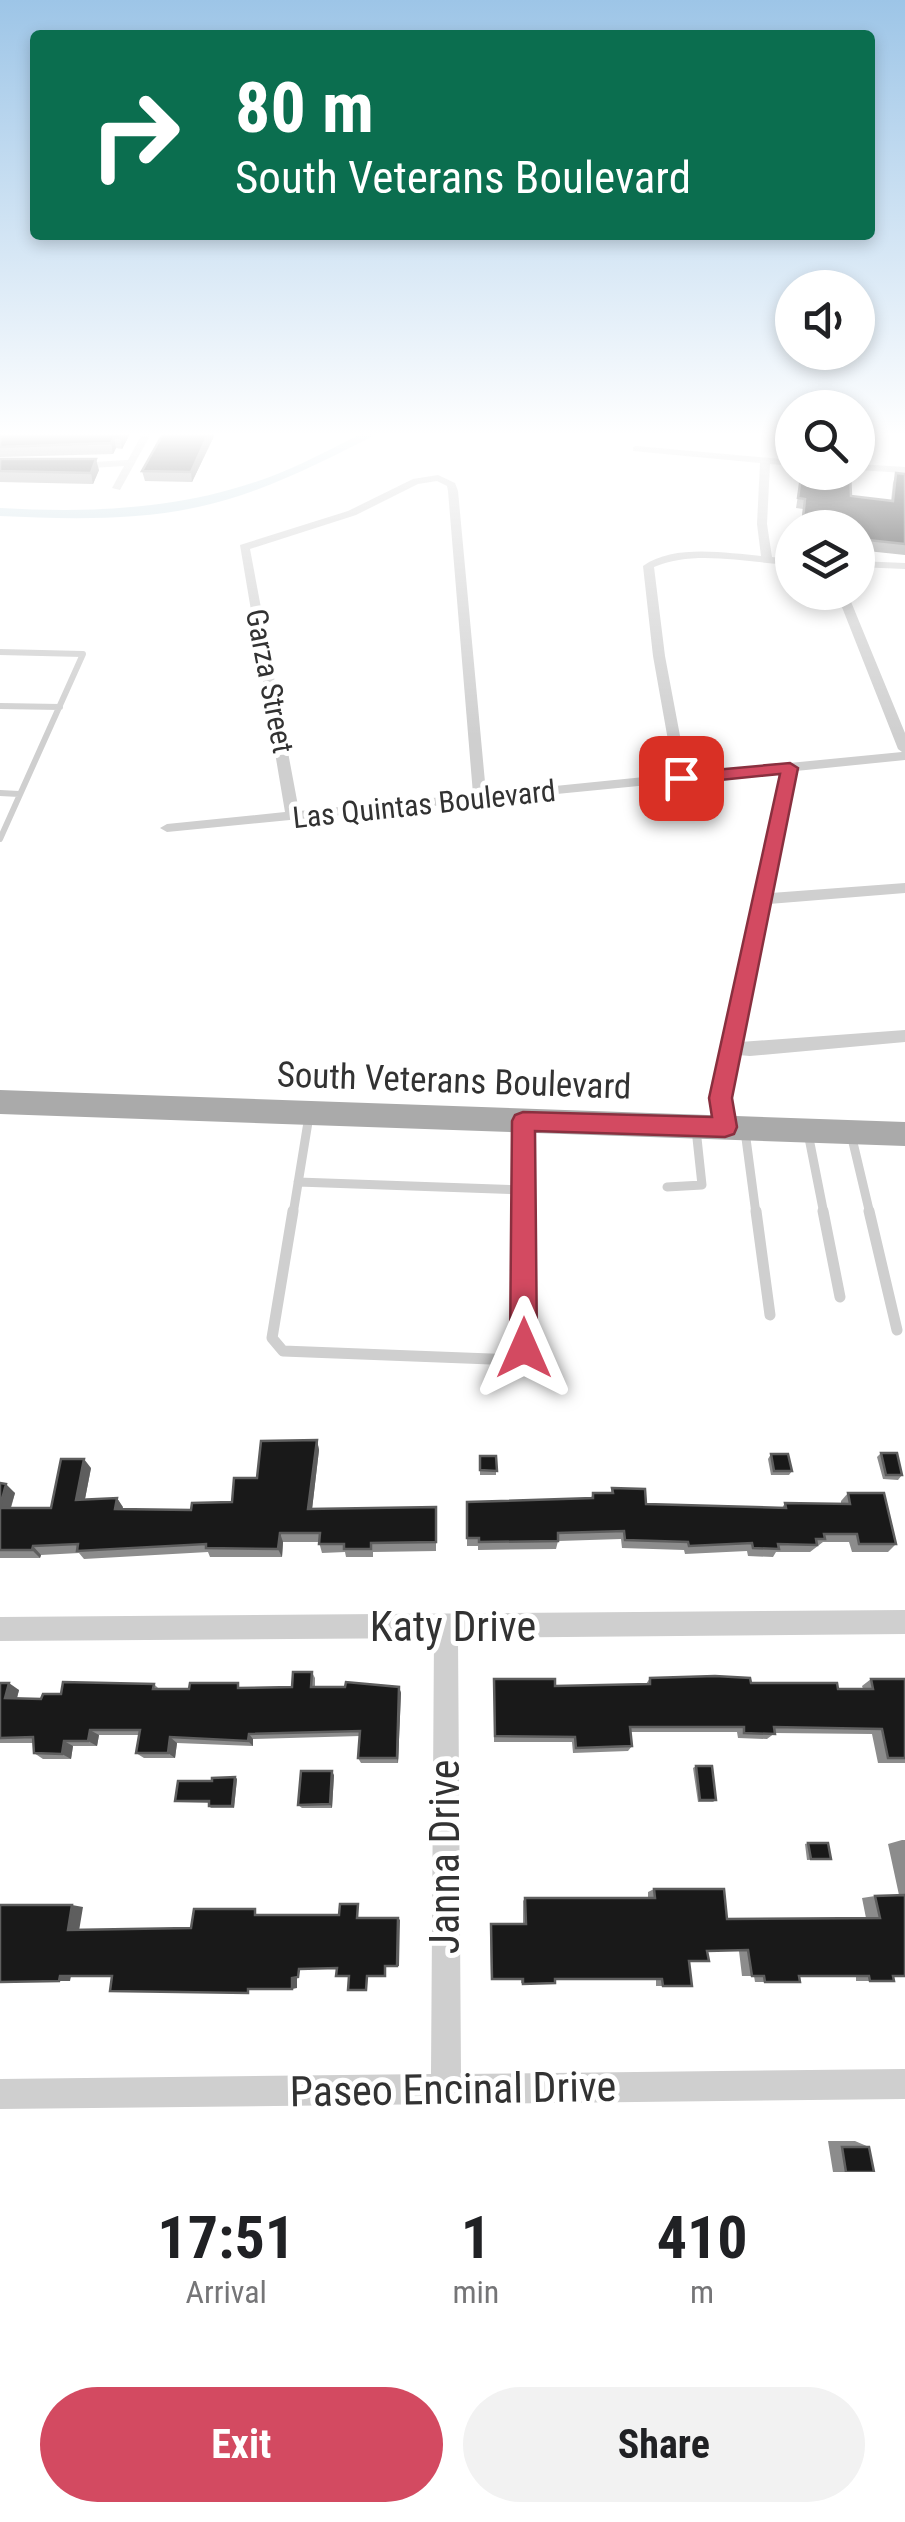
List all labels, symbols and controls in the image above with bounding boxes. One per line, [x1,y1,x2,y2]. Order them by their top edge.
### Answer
text: 80 m [235,67,374,149]
icon: right [70,70,200,200]
text: South Veterans Boulevard [235,151,691,204]
map controls [775,270,875,610]
button: sound [775,270,875,370]
button: search [775,390,875,490]
button: layers [775,510,875,610]
street label: Garza Street [239,606,301,756]
pin [639,736,724,821]
icon: arrive [654,751,709,806]
street label: Las Quintas Boulevard [291,773,557,835]
street label: South Veterans Boulevard [276,1054,632,1108]
position arrow [472,1296,576,1400]
street label: Katy Drive [370,1602,536,1651]
street label: Janna Drive [420,1760,469,1954]
street label: Paseo Encinal Drive [289,2062,617,2116]
text: 17:51 [157,2202,295,2273]
text: 1 [461,2202,491,2273]
text: 410 [657,2202,748,2273]
text: Arrival [185,2273,267,2311]
text: min [452,2273,499,2311]
text: m [690,2273,714,2311]
button: Exit [40,2387,443,2502]
button: Share [463,2387,865,2502]

